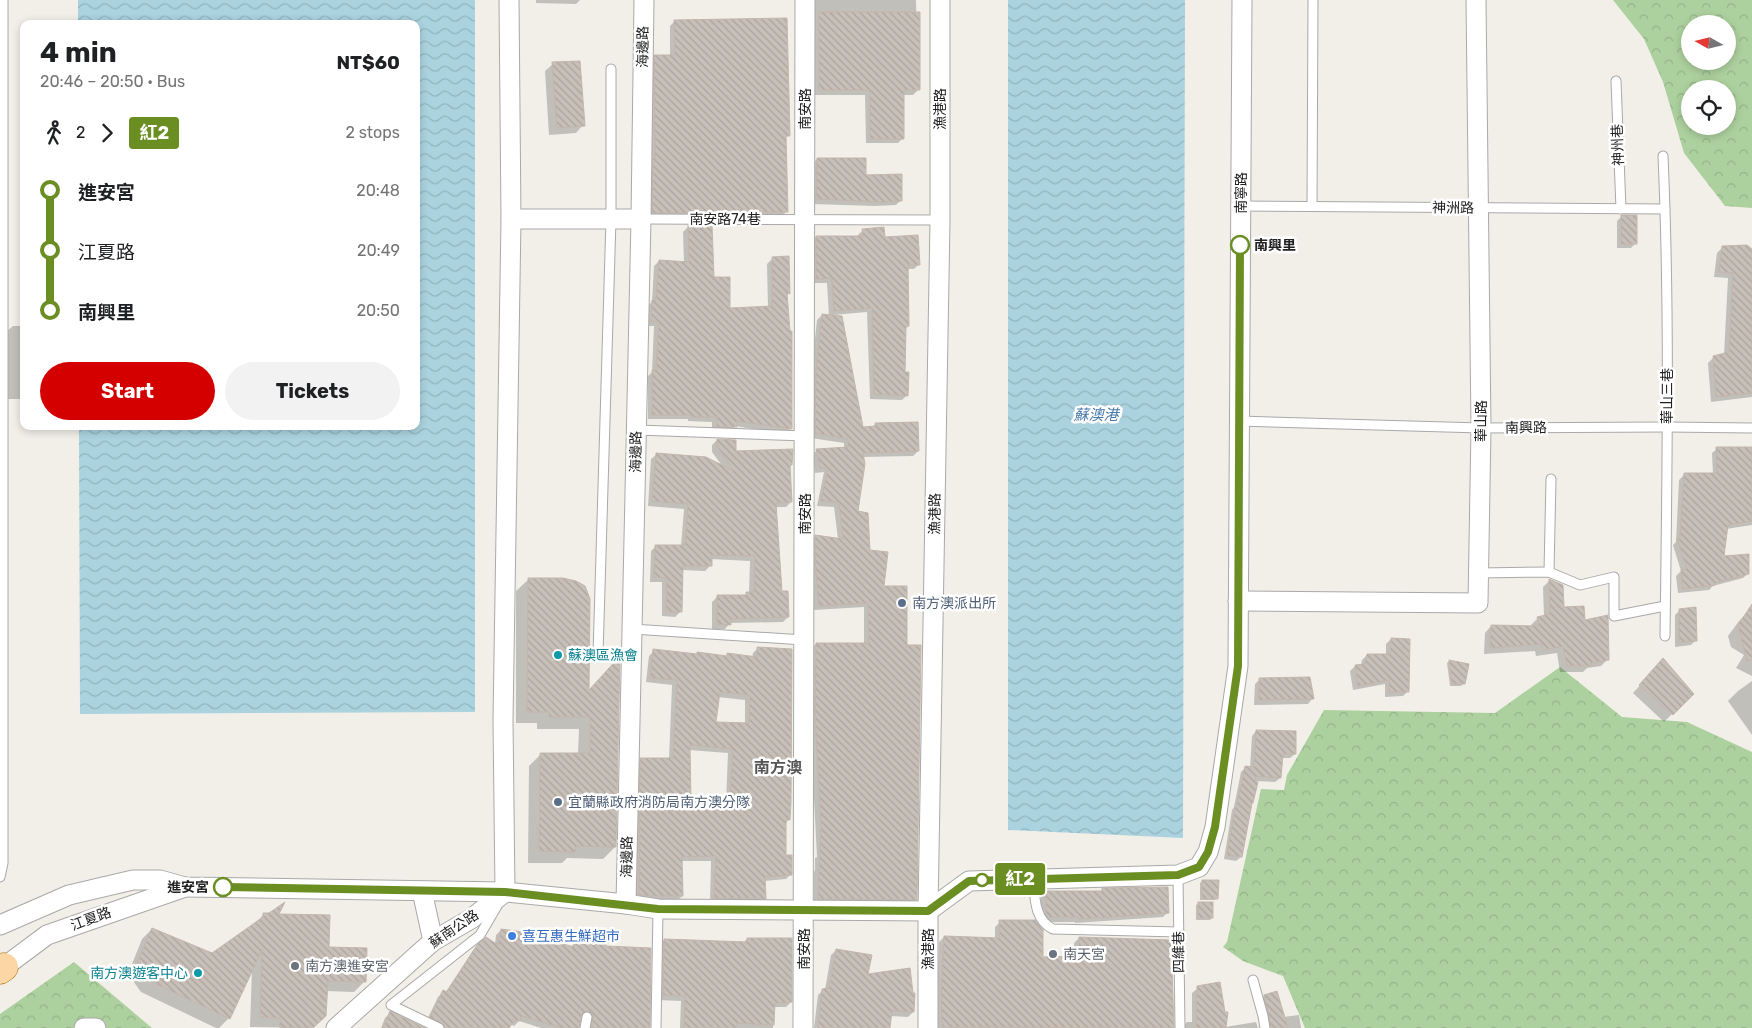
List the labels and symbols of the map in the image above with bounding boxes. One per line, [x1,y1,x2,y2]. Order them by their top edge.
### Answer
north arrow [1681,15,1736,70]
street label: 海邊路 [634,26,652,68]
street label: 南安路 [797,88,814,130]
street label: 漁港路 [932,88,949,130]
street label: 神州巷 [1609,124,1627,166]
street label: 南寧路 [1233,172,1250,214]
street label: 神洲路 [1432,199,1474,217]
street label: 南安路74巷 [689,211,761,228]
marker: 南興里 [1230,235,1250,255]
place label: 南興里 [1254,237,1296,254]
street label: 華山三巷 [1659,368,1676,424]
street label: 華山路 [1473,400,1490,442]
water label: 蘇澳港 [1073,406,1120,424]
street label: 南興路 [1505,419,1547,437]
street label: 海邊路 [627,431,645,473]
street label: 南安路 [797,493,814,535]
street label: 漁港路 [926,493,944,535]
place label: 南方澳派出所 [912,595,996,612]
marker: 南方澳派出所 [896,597,908,609]
place label: 蘇澳區漁會 [568,647,638,664]
marker: 蘇澳區漁會 [552,649,564,661]
district label: 南方澳 [754,758,802,777]
place label: 宜蘭縣政府消防局南方澳分隊 [568,794,750,811]
marker: 宜蘭縣政府消防局南方澳分隊 [552,796,564,808]
street label: 海邊路 [618,836,636,878]
line badge: 紅2 [998,863,1042,895]
unlabelled marker [975,873,989,887]
marker: 進安宮 [213,877,233,897]
place label: 進安宮 [167,879,209,896]
street label: 江夏路 [68,904,114,934]
street label: 蘇南公路 [426,906,482,952]
place label: 喜互惠生鮮超市 [522,928,620,945]
street label: 南安路 [796,928,813,970]
street label: 漁港路 [920,928,937,970]
marker: 喜互惠生鮮超市 [506,930,518,942]
street label: 四維巷 [1170,931,1188,973]
place label: 南天宮 [1063,946,1105,963]
marker: 南天宮 [1047,948,1059,960]
place label: 南方澳進安宮 [305,958,389,975]
marker: 南方澳進安宮 [289,960,301,972]
place label: 南方澳遊客中心 [90,965,188,982]
marker: 南方澳遊客中心 [192,967,204,979]

